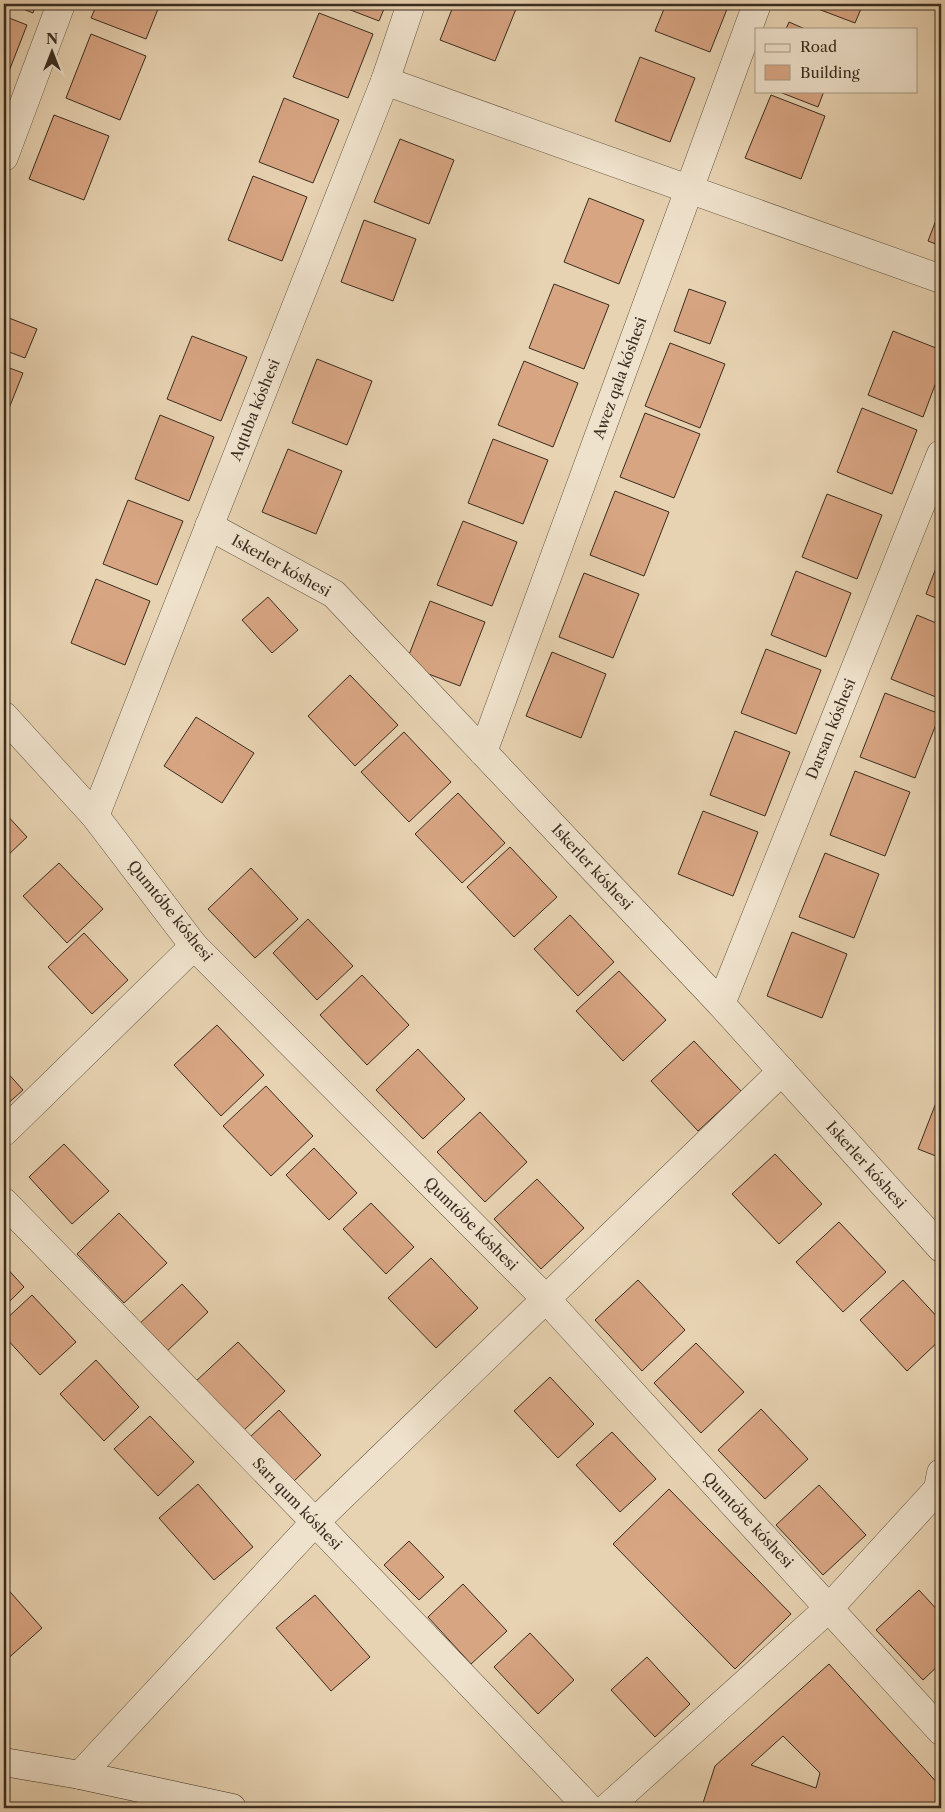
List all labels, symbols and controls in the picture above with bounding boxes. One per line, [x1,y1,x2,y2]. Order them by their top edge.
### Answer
north arrow [28,28,78,78]
legend [755,28,918,92]
text: N [46,30,58,48]
text: Road [800,37,837,56]
text: Building [800,63,860,82]
street label: Awez qala kóshesi [588,314,651,442]
street label: Aqtuba kóshesi [225,356,284,464]
street label: Iskerler kóshesi [228,530,335,601]
street label: Darsan kóshesi [802,675,860,782]
street label: Iskerler kóshesi [548,820,637,914]
street label: Qumtóbe kóshesi [124,856,217,965]
street label: Iskerler kóshesi [822,1117,911,1212]
street label: Qumtóbe kóshesi [421,1173,522,1275]
street label: Sarı qum kóshesi [249,1454,346,1554]
street label: Qumtóbe kóshesi [699,1468,798,1572]

